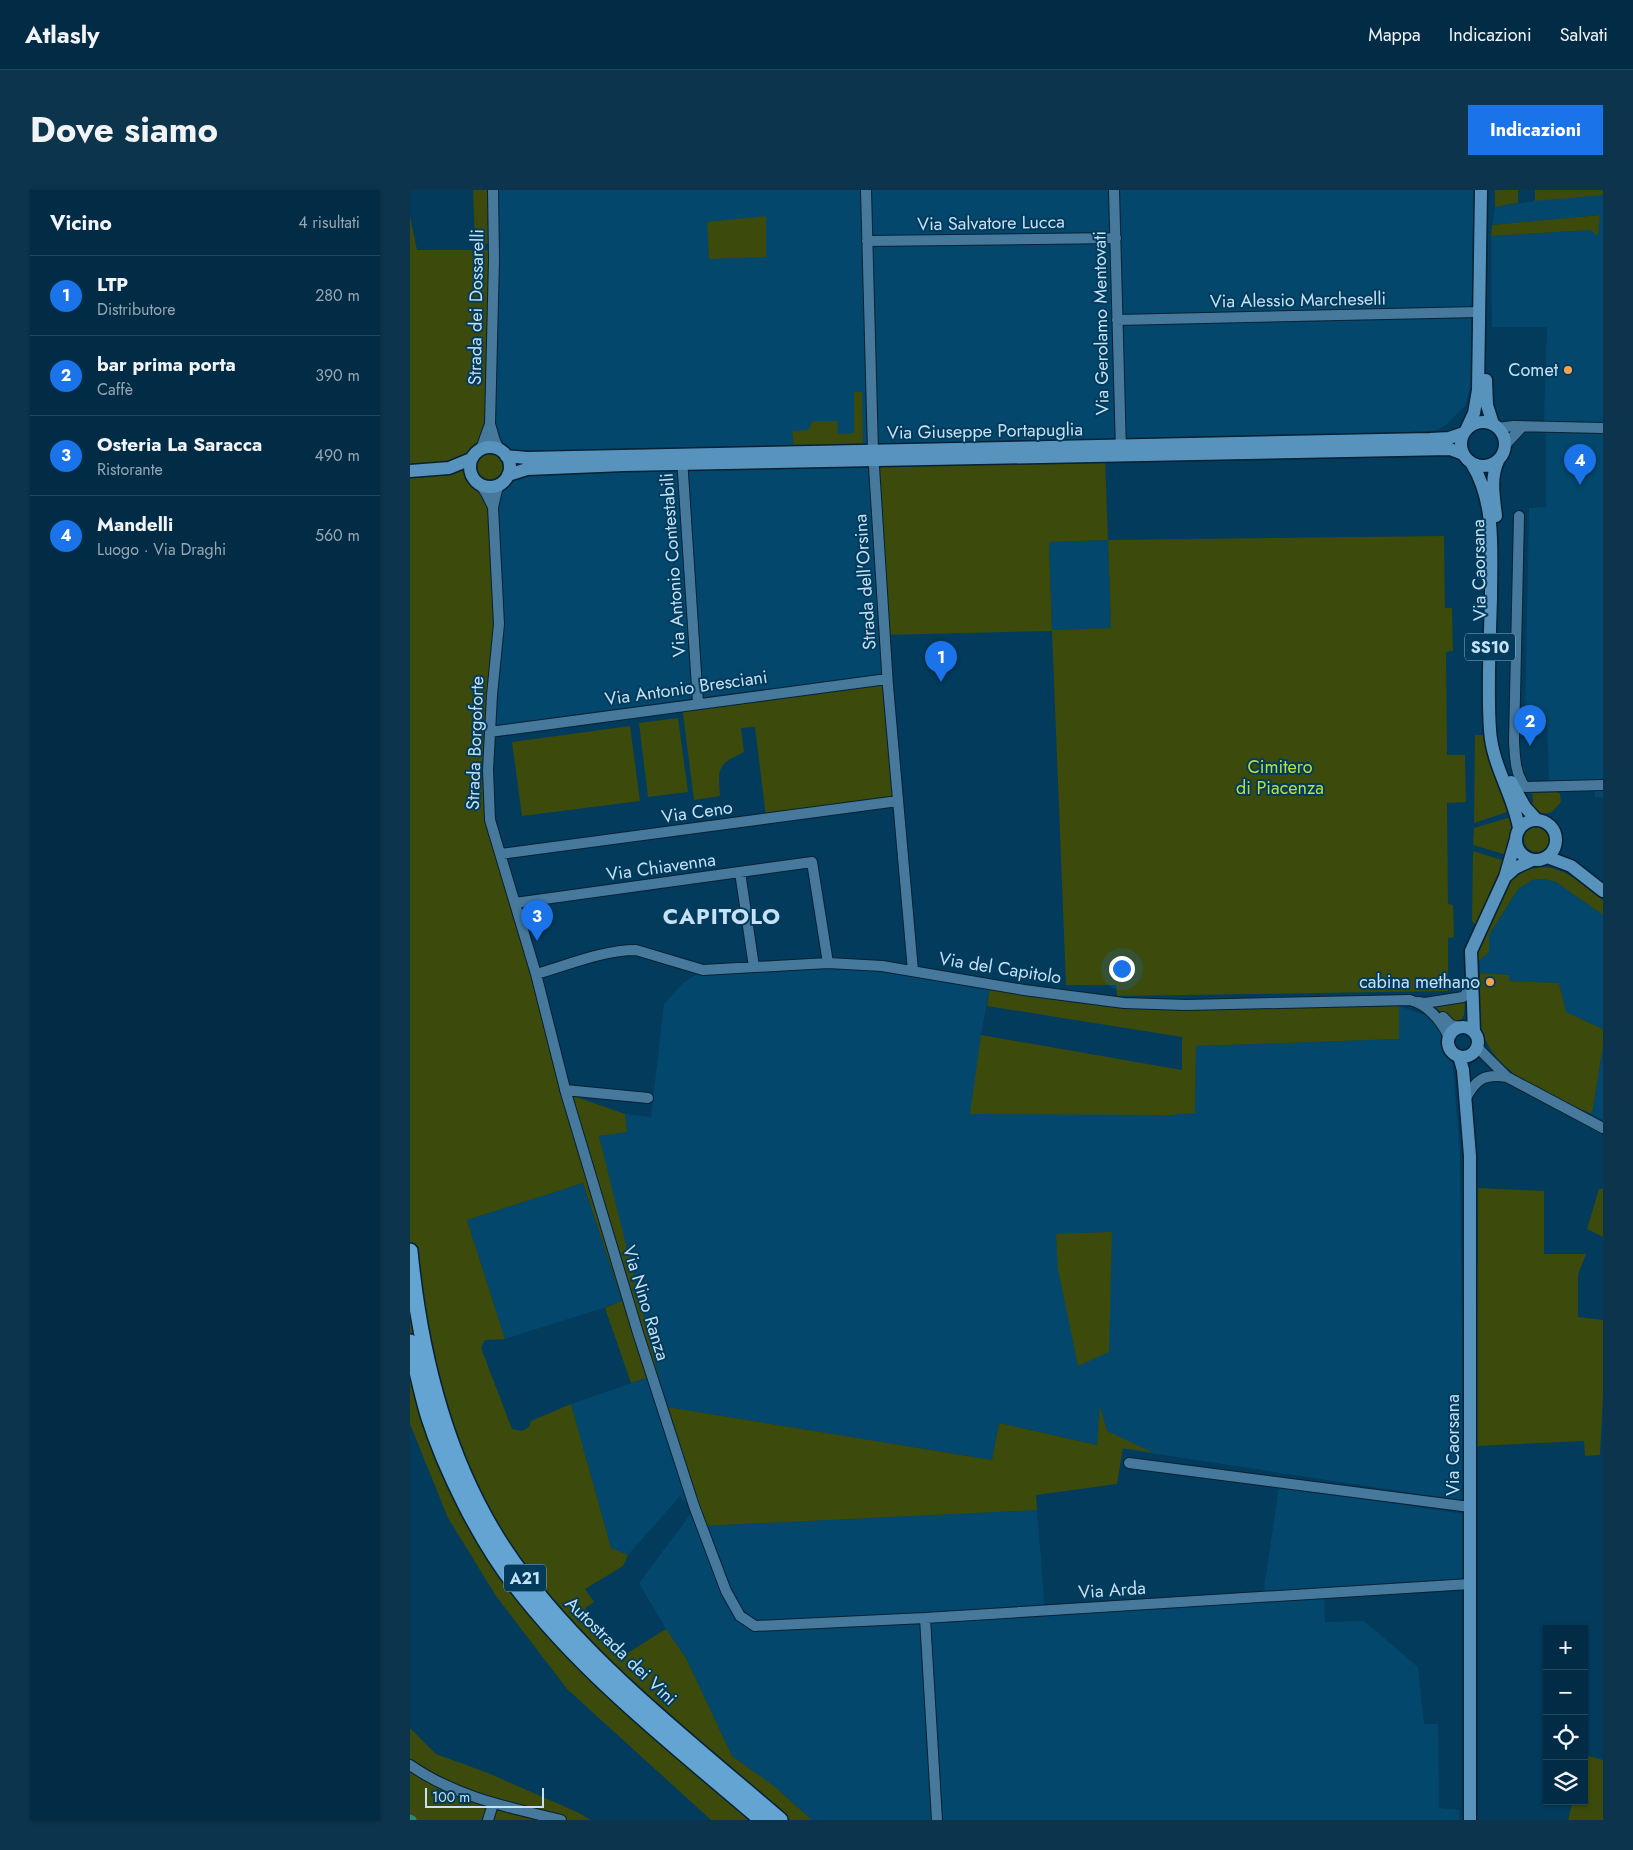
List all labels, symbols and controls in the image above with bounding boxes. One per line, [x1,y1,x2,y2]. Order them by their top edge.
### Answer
text: Atlasly [25,17,100,52]
text: Mappa [1368,22,1421,48]
text: Indicazioni [1449,22,1532,48]
text: Salvati [1560,22,1608,48]
text: Dove siamo [30,105,218,155]
button: Indicazioni [1468,105,1603,155]
text: Vicino [50,208,112,238]
street label: Via Salvatore Lucca [917,209,1065,237]
text: 4 risultati [298,211,360,234]
street label: Strada dei Dossarelli [462,229,490,385]
street label: Via Gerolamo Mentovati [1086,231,1116,415]
text: LTP [97,271,128,298]
text: 1 [62,284,70,307]
text: 280 m [315,284,360,307]
street label: Via Alessio Marcheselli [1210,285,1386,315]
text: Distributore [97,298,176,321]
text: bar prima porta [97,351,236,378]
place label: Comet [1508,357,1559,383]
text: 2 [61,364,71,387]
text: 390 m [315,364,360,387]
marker: Comet [1562,364,1574,376]
text: Caffè [97,378,133,401]
street label: Via Giuseppe Portapuglia [887,416,1083,446]
text: Osteria La Saracca [97,431,262,458]
text: 3 [61,444,71,467]
text: 490 m [315,444,360,467]
pin: 4 [1564,444,1596,485]
text: Ristorante [97,458,163,481]
street label: Via Antonio Contestabili [654,472,692,658]
text: Mandelli [97,511,173,538]
street label: Strada dell'Orsina [847,513,883,651]
street label: Via Caorsana [1465,519,1493,621]
text: 4 [60,524,72,547]
text: 560 m [315,524,360,547]
text: Luogo · Via Draghi [97,538,226,561]
road number: SS10 [1465,634,1515,661]
pin: 1 [925,641,957,682]
street label: Via Antonio Bresciani [603,664,769,712]
street label: Strada Borgoforte [460,676,490,810]
pin: 2 [1514,705,1546,746]
park label: Cimitero di Piacenza [1236,754,1324,801]
street label: Via Ceno [660,794,734,830]
street label: Via Chiavenna [605,846,717,888]
pin: 3 [521,900,553,941]
district label: CAPITOLO [663,900,781,932]
street label: Via del Capitolo [937,945,1063,991]
your location [1109,956,1135,982]
place label: cabina methano [1359,969,1480,995]
marker: cabina methano [1484,976,1496,988]
street label: Via Nino Ranza [616,1242,676,1364]
street label: Via Caorsana [1440,1394,1466,1496]
road number: A21 [504,1565,546,1592]
street label: Via Arda [1077,1575,1147,1605]
street label: Autostrada dei Vini [559,1591,683,1711]
map controls [1543,1625,1588,1805]
button: + [1543,1625,1588,1670]
button: − [1543,1670,1588,1715]
button: locate [1543,1715,1588,1760]
button: layers [1543,1760,1588,1805]
scale bar [425,1785,544,1808]
text: 100 m [432,1787,470,1807]

